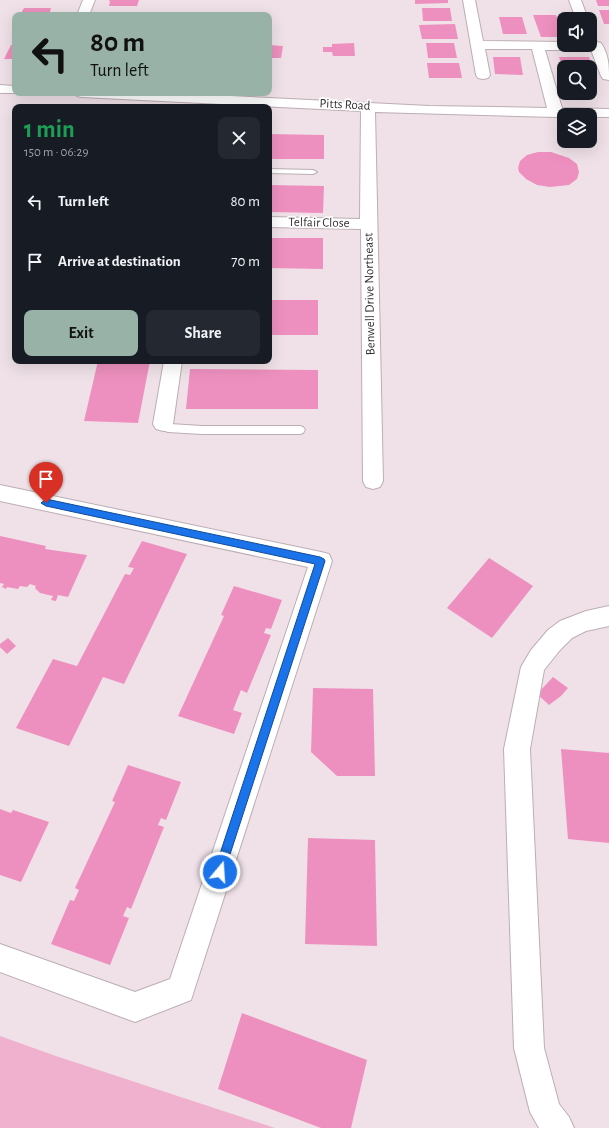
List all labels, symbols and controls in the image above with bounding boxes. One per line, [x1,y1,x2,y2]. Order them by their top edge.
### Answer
map controls [557,12,597,148]
button: sound [557,12,597,52]
icon: left [24,28,76,80]
text: 80 m [90,29,145,57]
button: search [557,60,597,100]
text: Turn left [90,62,149,80]
street label: Pitts Road [319,97,371,113]
button: layers [557,108,597,148]
button: close [218,117,260,159]
text: 1 min [24,118,75,142]
text: 150 m · 06:29 [24,146,89,159]
icon: left [24,191,46,213]
text: Turn left [58,194,109,209]
text: 80 m [230,194,260,209]
street label: Telfair Close [288,216,350,230]
street label: Benwell Drive Northeast [362,233,378,355]
icon: arrive [24,251,46,273]
text: Arrive at destination [58,254,181,269]
text: 70 m [231,254,260,269]
button: Exit [24,310,138,356]
button: Share [146,310,260,356]
pin [29,462,63,503]
icon: arrive [35,468,57,490]
position arrow [199,851,241,893]

